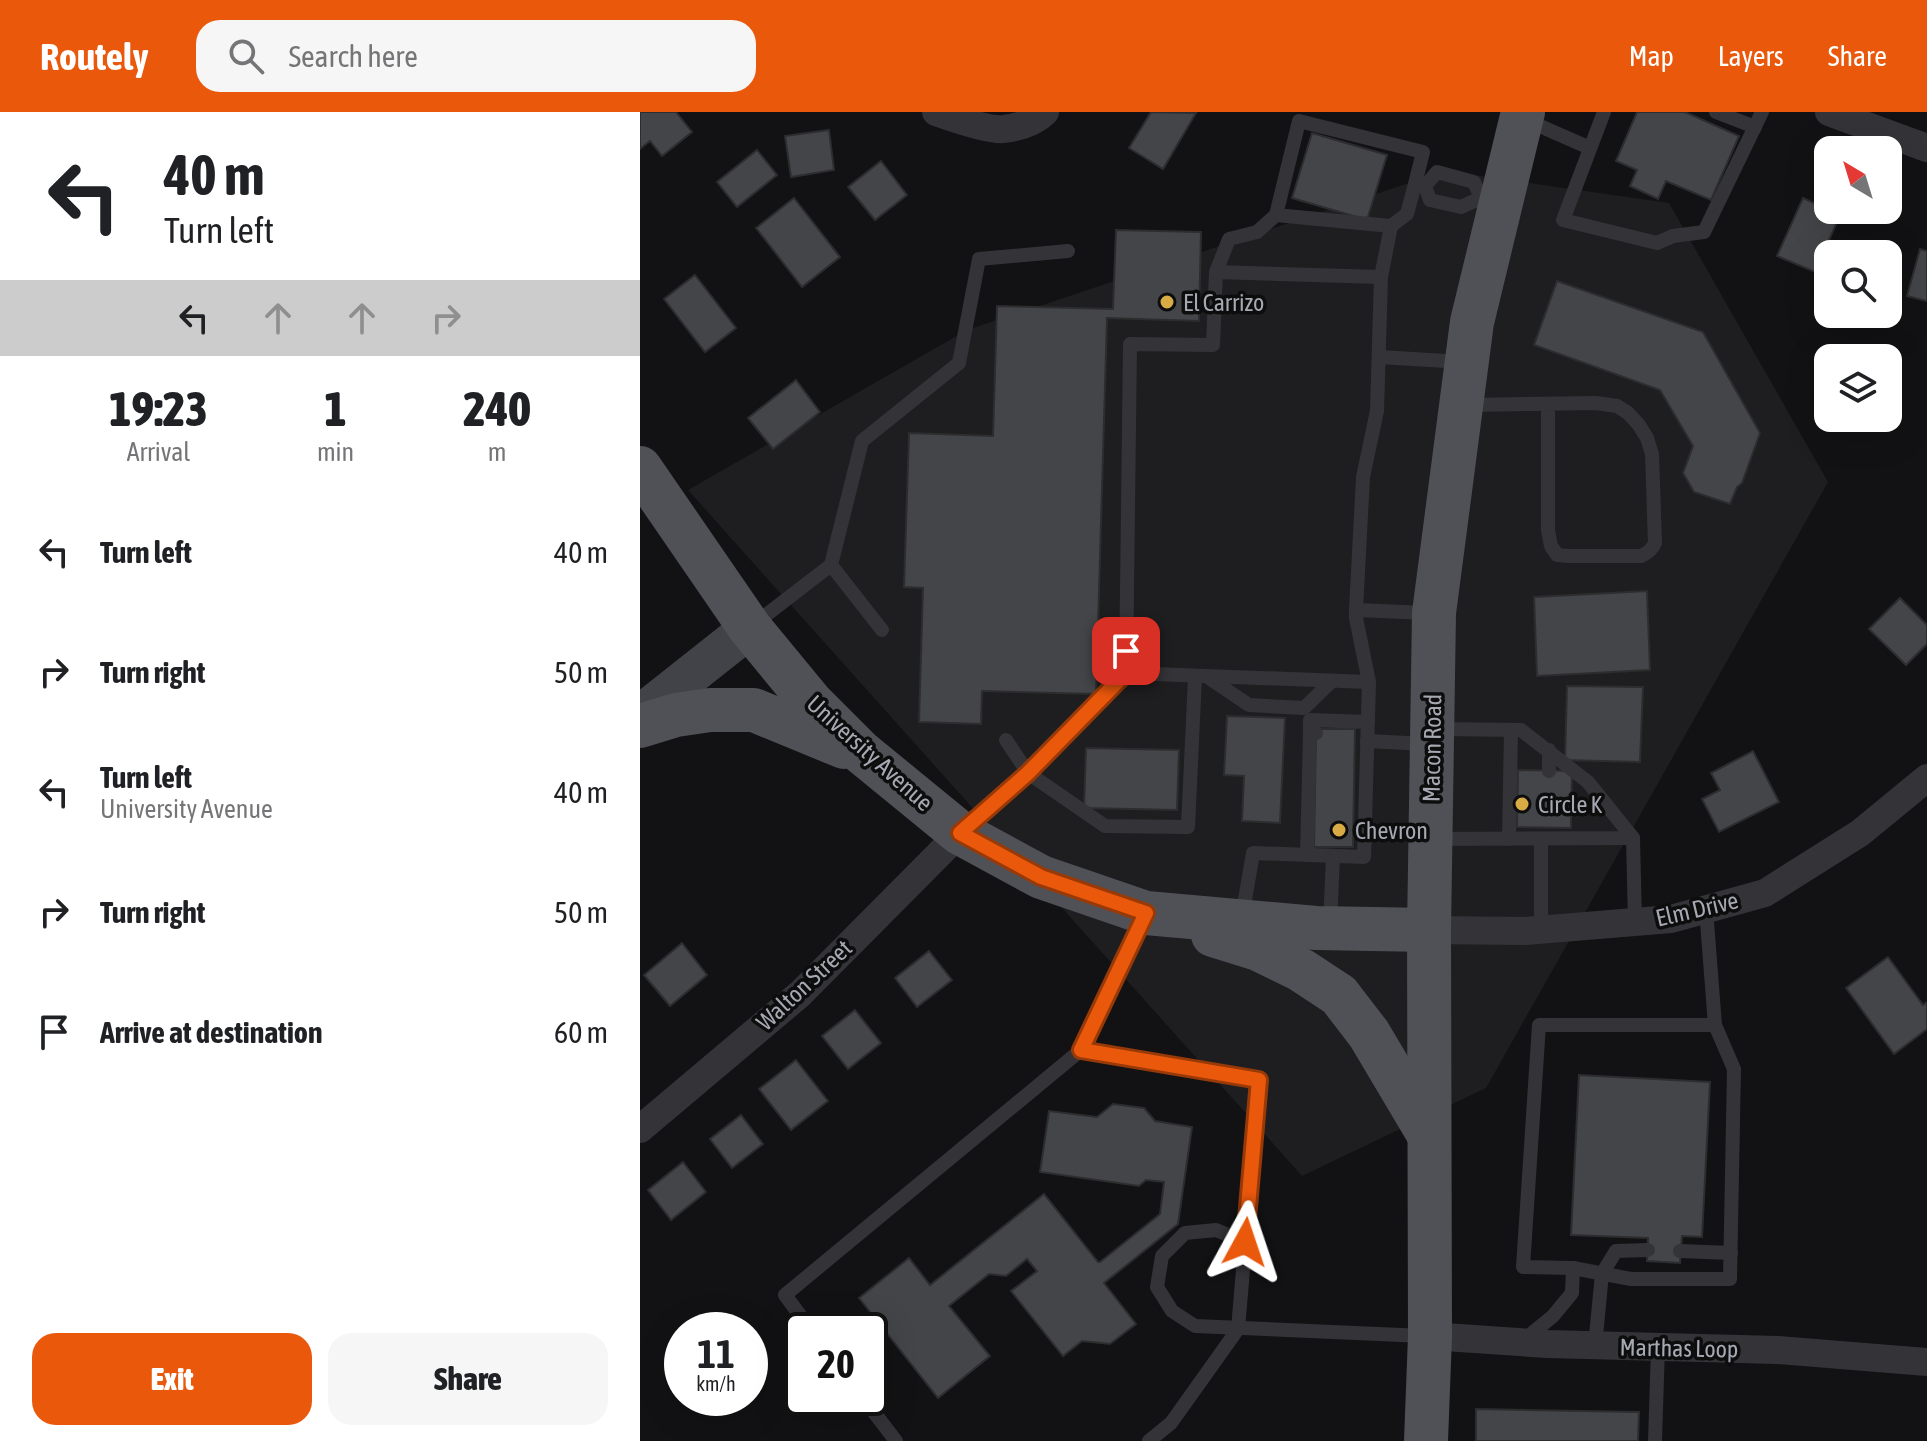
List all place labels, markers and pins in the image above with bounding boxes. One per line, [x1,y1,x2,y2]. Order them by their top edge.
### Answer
place label: El Carrizo [1183,289,1264,316]
marker: El Carrizo [1158,293,1176,311]
pin [1092,617,1160,685]
place label: Circle K [1538,791,1603,818]
marker: Circle K [1513,795,1531,813]
place label: Chevron [1355,817,1428,844]
marker: Chevron [1330,821,1348,839]

